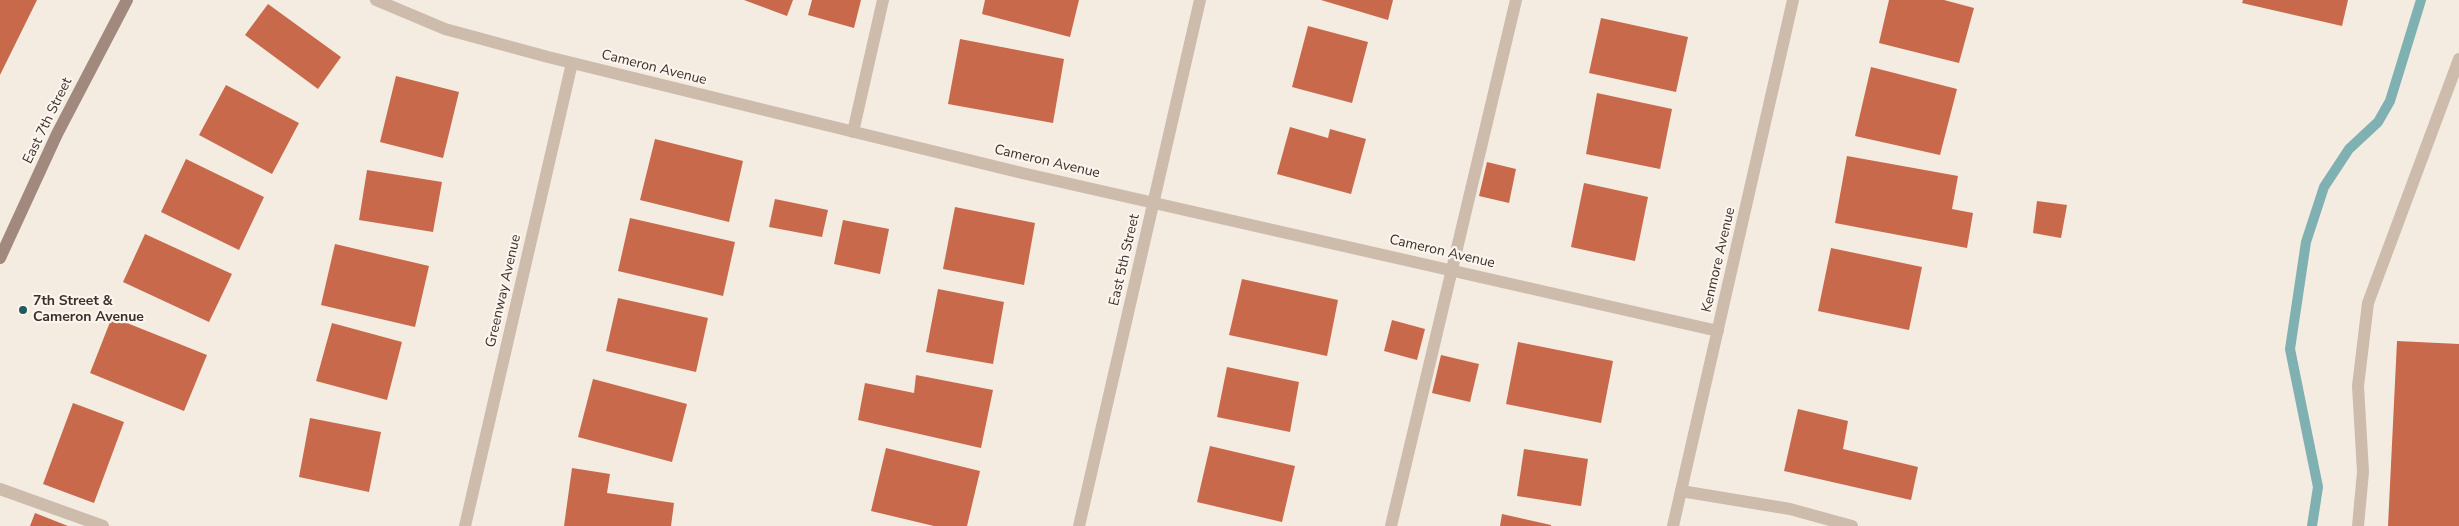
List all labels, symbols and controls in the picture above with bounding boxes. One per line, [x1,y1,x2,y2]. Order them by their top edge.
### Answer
street label: Cameron Avenue [600,47,708,89]
street label: East 7th Street [20,75,76,167]
street label: Cameron Avenue [993,142,1101,182]
street label: Kenmore Avenue [1699,206,1739,314]
street label: East 5th Street [1106,212,1144,308]
street label: Cameron Avenue [1388,232,1496,272]
street label: Greenway Avenue [483,233,525,349]
place label: 7th Street & Cameron Avenue [33,294,144,326]
marker: 7th Street & Cameron Avenue [17,304,29,316]

